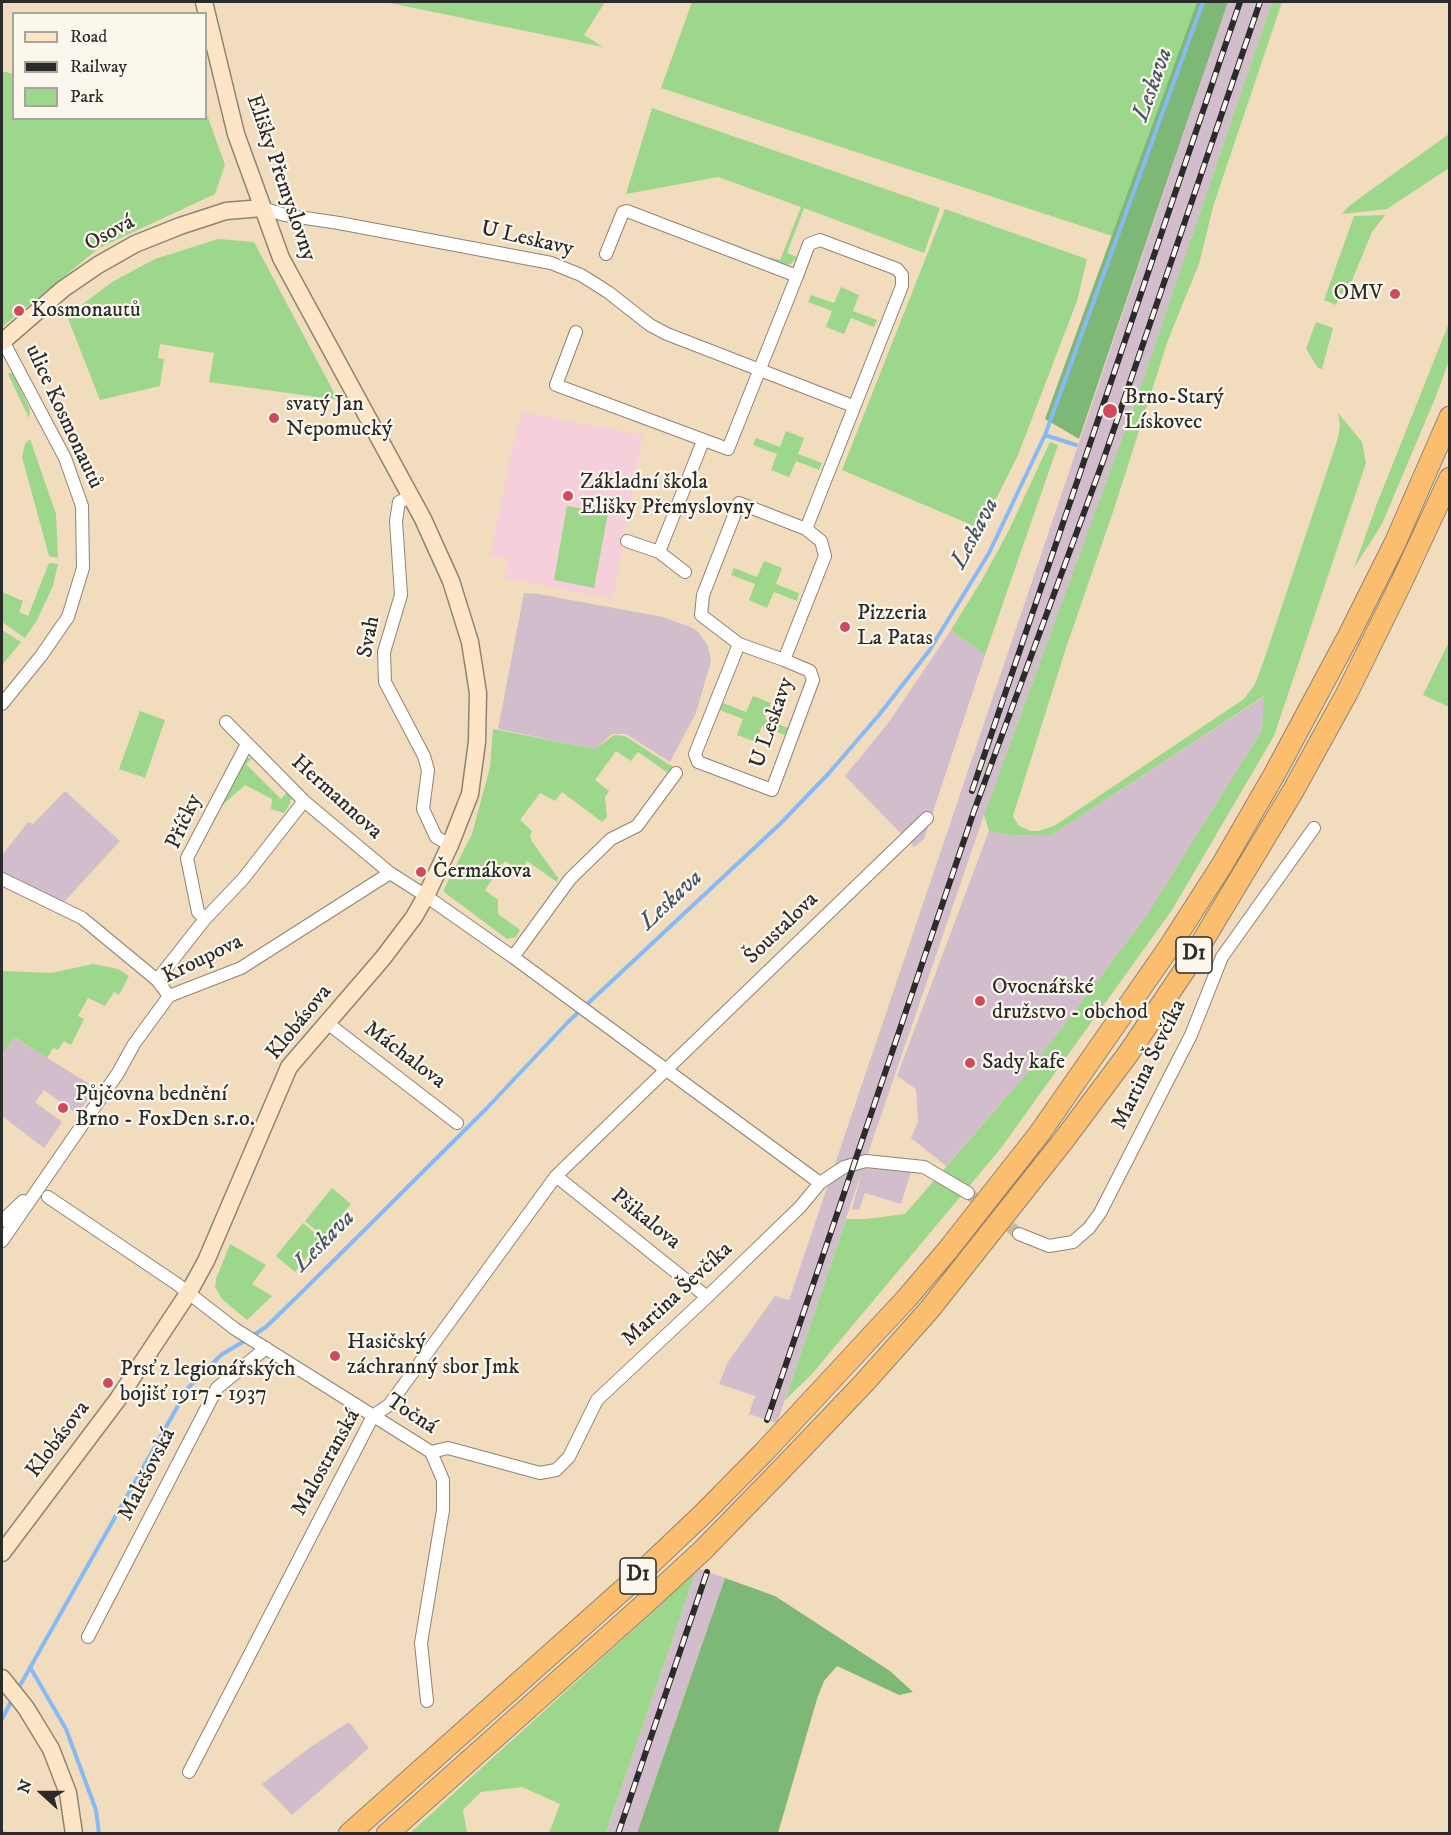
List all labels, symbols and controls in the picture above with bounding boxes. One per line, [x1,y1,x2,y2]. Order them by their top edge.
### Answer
legend [12,12,207,120]
text: Road [70,26,107,48]
water label: Leskava [1128,45,1180,125]
text: Railway [70,56,127,78]
text: Park [70,86,104,108]
street label: Elišky Přemyslovny [239,91,321,265]
street label: Osová [81,210,139,258]
street label: U Leskavy [478,217,576,263]
place label: OMV [1334,281,1383,307]
marker: OMV [1388,287,1402,301]
place label: Kosmonautů [31,298,141,324]
marker: Kosmonautů [12,304,26,318]
street label: ulice Kosmonautů [18,341,108,493]
place label: Brno-Starý Lískovec [1124,385,1224,436]
place label: svatý Jan Nepomucký [286,392,392,444]
marker: Brno-Starý Lískovec [1101,402,1119,420]
marker: svatý Jan Nepomucký [267,411,281,425]
place label: Základní škola Elišky Přemyslovny [580,470,754,522]
marker: Základní škola Elišky Přemyslovny [561,489,575,503]
water label: Leskava [946,494,1006,574]
place label: Pizzeria La Patas [857,601,933,652]
street label: Svah [353,614,387,660]
marker: Pizzeria La Patas [838,620,852,634]
street label: U Leskavy [745,674,801,772]
street label: Hermannova [285,750,387,846]
street label: Příčky [161,790,209,854]
place label: Čermákova [433,859,531,885]
marker: Čermákova [414,865,428,879]
water label: Leskava [634,865,710,937]
street label: Šoustalova [739,887,825,971]
street label: Kroupova [159,929,247,991]
road number: D1 [1176,937,1212,973]
place label: Ovocnářské družstvo - obchod [992,975,1148,1026]
street label: Klobásova [262,980,338,1066]
marker: Ovocnářské družstvo - obchod [973,994,987,1008]
street label: Martina Ševčíka [1107,996,1193,1134]
street label: Máchalova [358,1017,450,1095]
place label: Sady kafe [982,1050,1065,1076]
marker: Sady kafe [963,1056,977,1070]
place label: Půjčovna bednění Brno - FoxDen s.r.o. [75,1082,255,1134]
marker: Půjčovna bednění Brno - FoxDen s.r.o. [56,1101,70,1115]
street label: Pšikalova [605,1184,685,1256]
water label: Leskava [288,1205,362,1279]
street label: Martina Ševčíka [617,1237,739,1353]
place label: Hasičský záchranný sbor Jmk [347,1330,519,1382]
marker: Hasičský záchranný sbor Jmk [328,1349,342,1363]
place label: Prsť z legionářských bojišť 1917 - 1937 [120,1357,296,1408]
marker: Prsť z legionářských bojišť 1917 - 1937 [101,1376,115,1390]
street label: Točná [381,1389,441,1441]
street label: Klobásova [22,1396,96,1484]
street label: Malostranská [287,1405,367,1521]
street label: Malešovská [113,1424,183,1526]
road number: D1 [620,1558,656,1594]
north arrow [12,1763,72,1823]
text: N [14,1777,37,1796]

